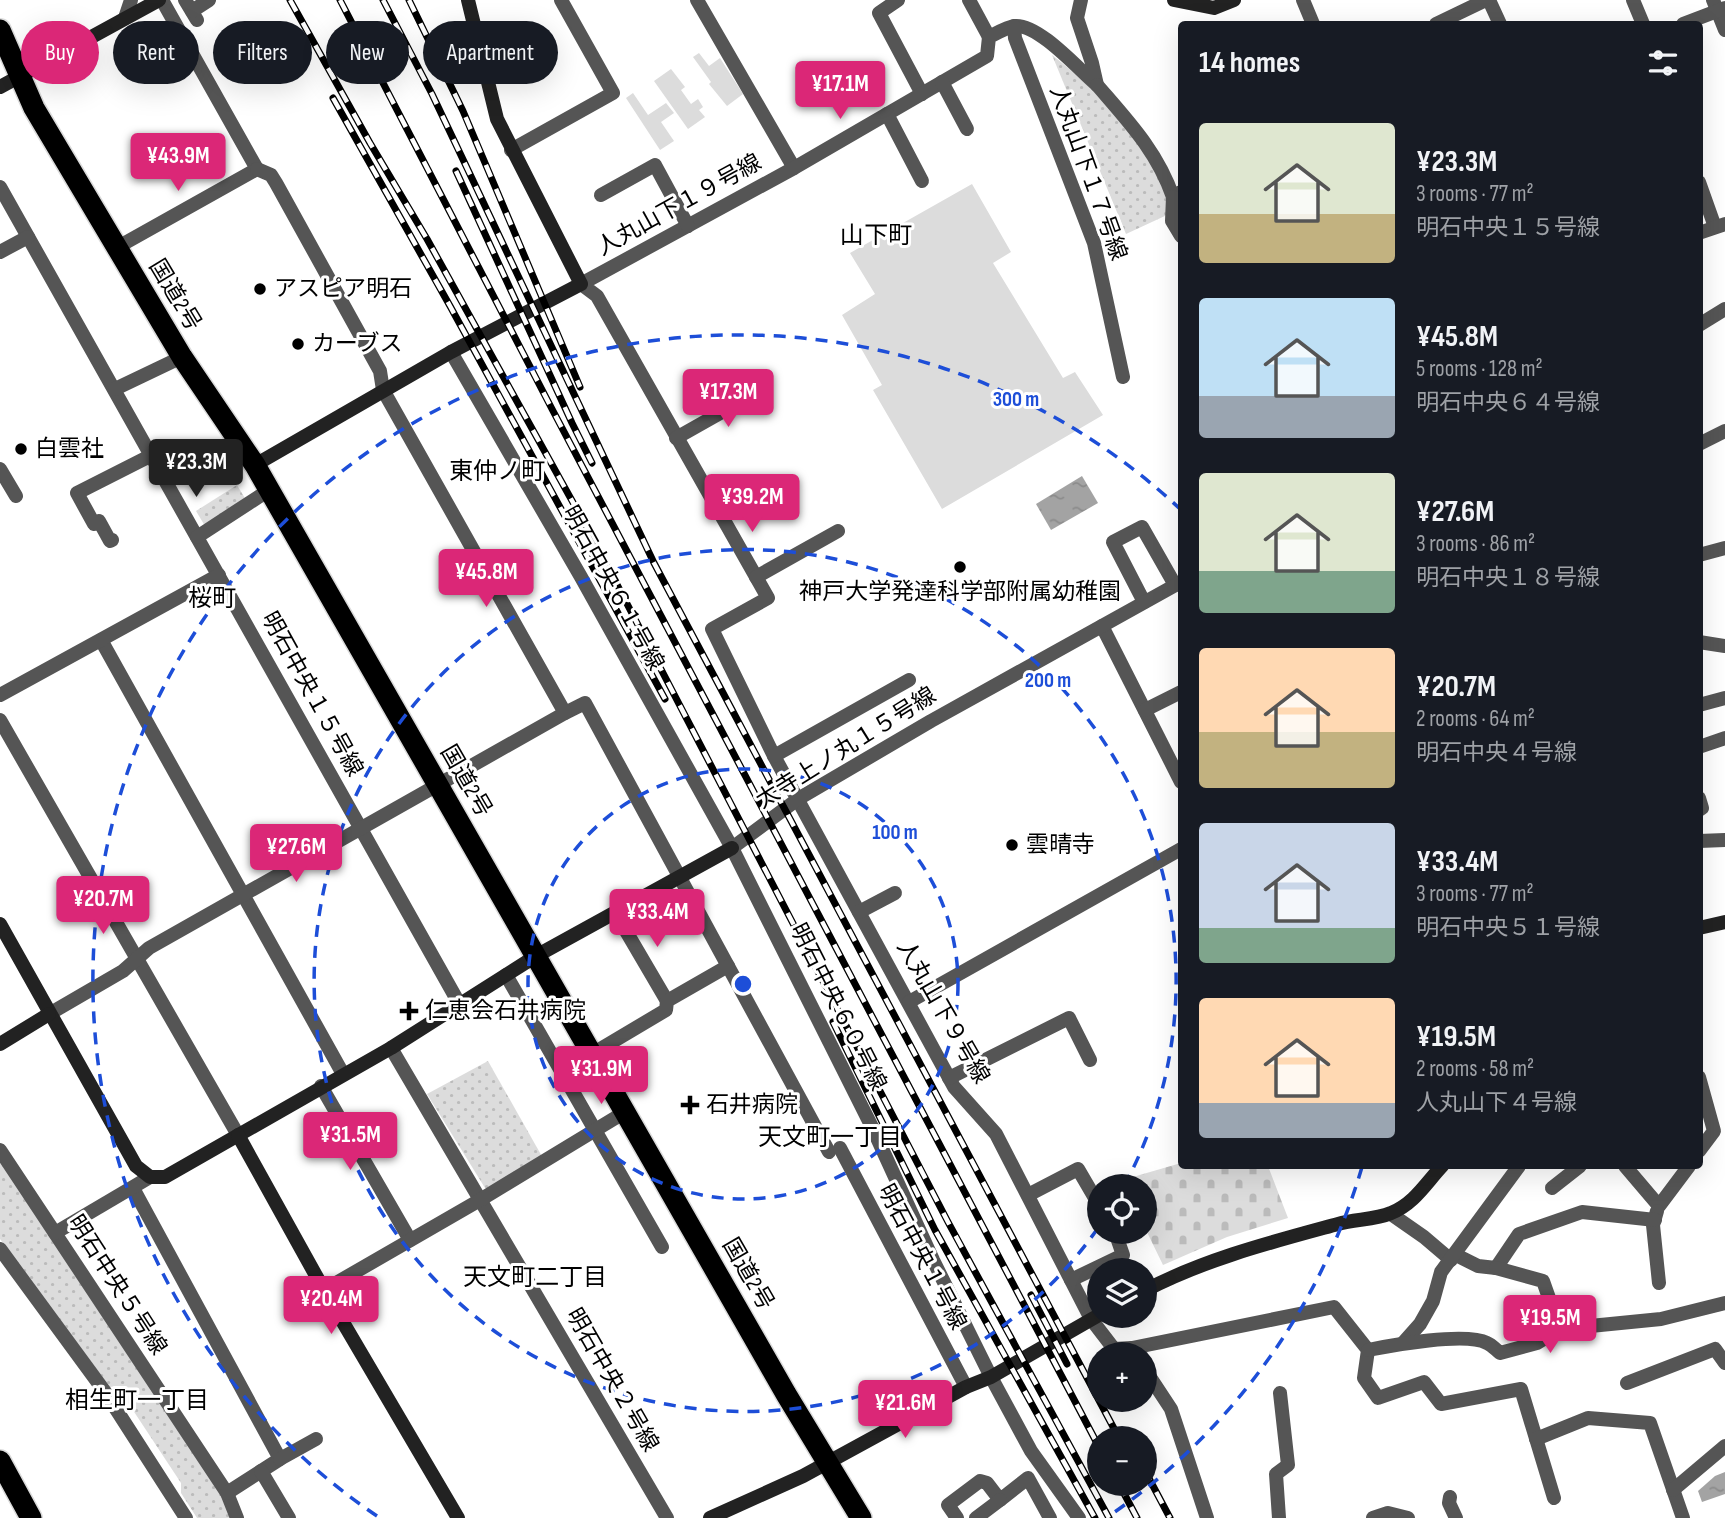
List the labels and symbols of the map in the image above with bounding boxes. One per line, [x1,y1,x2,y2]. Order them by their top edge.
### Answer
pin: ¥17.1M [783,61,897,121]
street label: 人丸山下１７号線 [1043,82,1133,264]
pin: ¥43.9M [121,134,235,193]
street label: 人丸山下１９号線 [592,148,766,262]
district label: 山下町 [840,221,912,250]
street label: 国道2号 [143,254,207,336]
place label: アスピア明石 [274,275,412,303]
marker: アスピア明石 [252,281,268,297]
place label: カーブス [312,330,403,358]
marker: カーブス [290,336,306,352]
pin: ¥17.3M [671,370,785,429]
text: 300 m [993,387,1039,412]
place label: 白雲社 [35,435,104,463]
pin: ¥23.3M [139,440,253,499]
marker: 白雲社 [13,441,29,457]
district label: 東仲ノ町 [449,457,545,486]
pin: ¥39.2M [695,475,809,534]
street label: 明石中央６１号線 [556,501,670,675]
pin: ¥45.8M [429,550,543,609]
marker: 神戸大学発達科学部附属幼稚園 [952,559,968,575]
place label: 神戸大学発達科学部附属幼稚園 [799,578,1121,606]
district label: 桜町 [188,584,236,613]
street label: 明石中央１５号線 [255,607,369,781]
text: 200 m [1025,668,1071,693]
street label: 太寺上ノ丸１５号線 [751,681,941,815]
street label: 国道2号 [434,740,498,822]
text: 100 m [872,820,918,845]
pin: ¥27.6M [239,824,353,884]
place label: 雲晴寺 [1026,831,1095,859]
marker: 雲晴寺 [1004,837,1020,853]
pin: ¥20.7M [46,876,160,936]
pin: ¥33.4M [600,890,714,949]
street label: 明石中央６０号線 [784,919,892,1095]
street label: 人丸山下９号線 [891,935,995,1089]
centre of rings [731,972,755,996]
place label: 仁恵会石井病院 [425,997,586,1025]
marker: 仁恵会石井病院 [399,1001,419,1021]
pin: ¥31.9M [544,1046,658,1106]
place label: 石井病院 [706,1091,798,1119]
marker: 石井病院 [680,1095,700,1115]
pin: ¥31.5M [293,1112,407,1172]
district label: 天文町一丁目 [758,1123,902,1152]
street label: 明石中央１号線 [872,1179,972,1335]
street label: 明石中央５号線 [61,1210,173,1360]
street label: 国道2号 [716,1233,780,1315]
district label: 天文町二丁目 [463,1263,607,1292]
pin: ¥20.4M [274,1276,388,1336]
pin: ¥19.5M [1493,1296,1607,1355]
street label: 明石中央２号線 [560,1303,664,1457]
pin: ¥21.6M [848,1380,962,1440]
district label: 相生町一丁目 [65,1386,209,1415]

